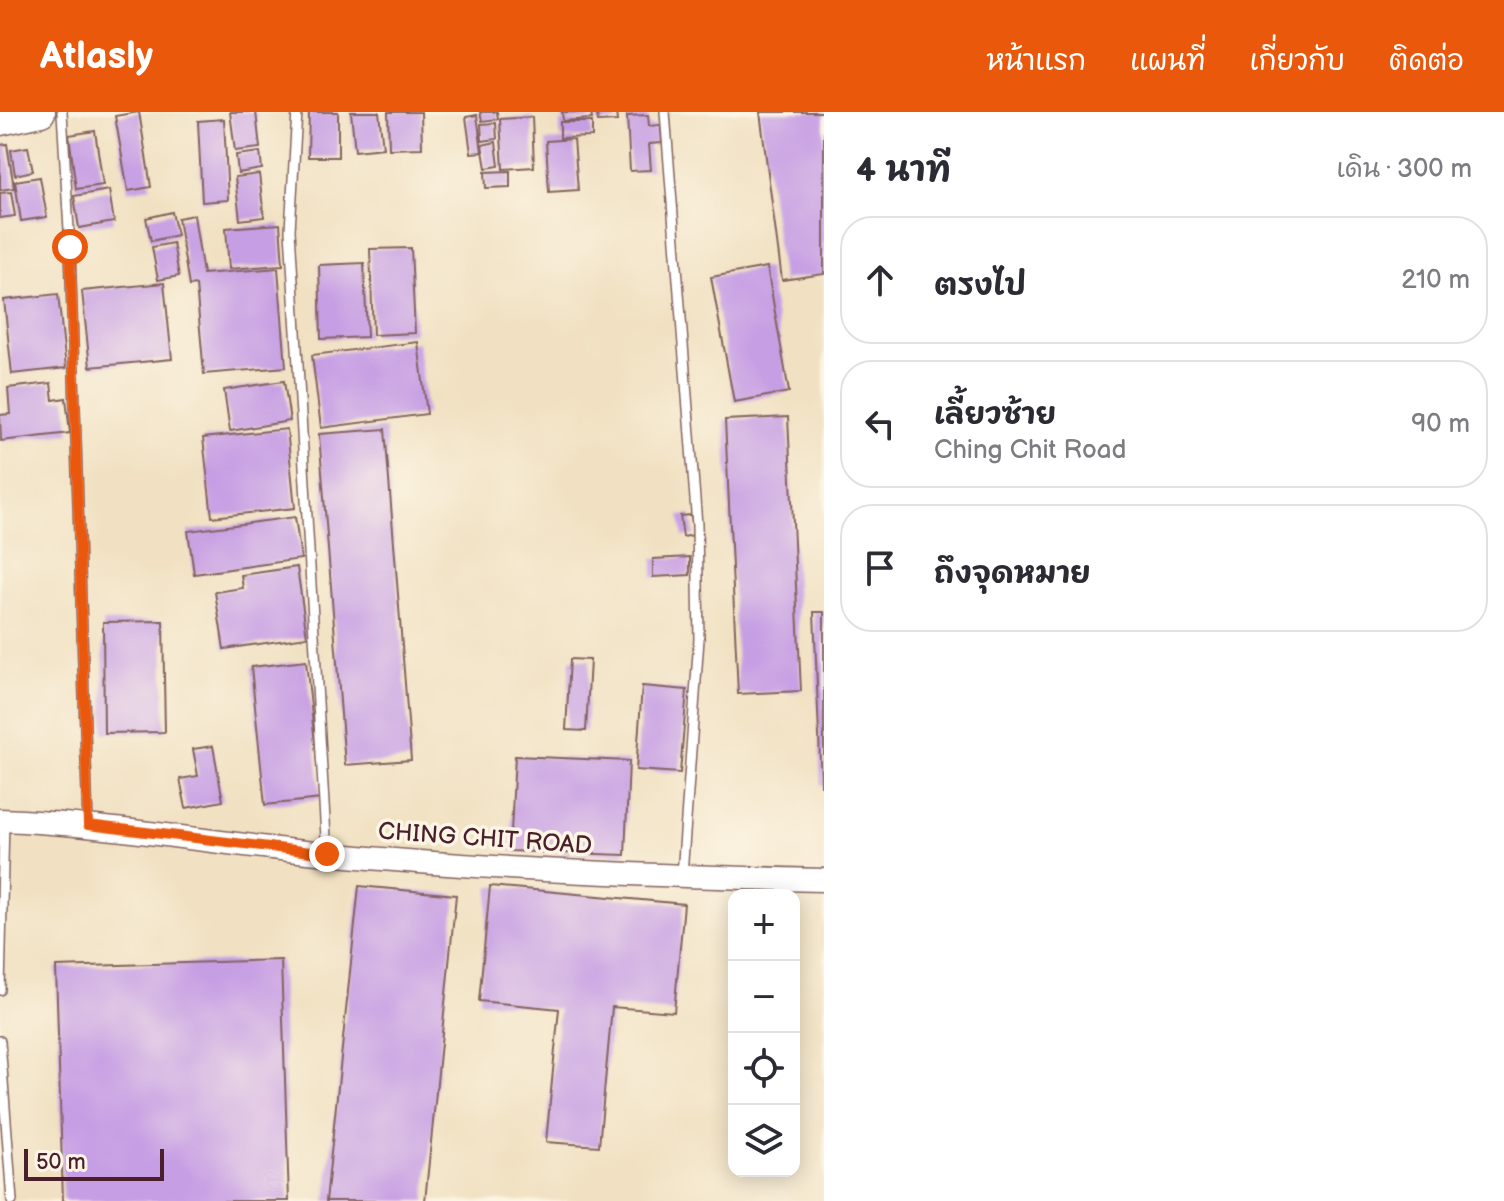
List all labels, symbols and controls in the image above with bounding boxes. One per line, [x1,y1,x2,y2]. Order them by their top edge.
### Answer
text: Atlasly [40,34,153,79]
text: หน้าแรก [986,45,1086,78]
text: แผนที่ [1130,45,1206,78]
text: เกี่ยวกับ [1250,45,1345,78]
text: ติดต่อ [1389,45,1464,78]
text: 4 นาที [856,150,951,191]
text: เดิน · 300 m [1336,154,1472,185]
route start [52,229,88,265]
icon: ahead [858,258,902,302]
text: 210 m [1401,265,1470,296]
text: ตรงไป [934,268,1026,304]
text: เลี้ยวซ้าย [934,397,1056,433]
icon: left [858,402,902,446]
text: 90 m [1411,409,1470,440]
text: Ching Chit Road [934,435,1126,466]
icon: arrive [858,546,902,590]
text: ถึงจุดหมาย [934,556,1091,592]
street label: CHING CHIT ROAD [377,817,593,860]
route end [309,836,345,872]
map controls [728,889,800,1177]
button: + [728,889,800,961]
button: − [728,961,800,1033]
button: locate [728,1033,800,1105]
button: layers [728,1105,800,1177]
scale bar [24,1145,164,1181]
text: 50 m [36,1149,86,1176]

